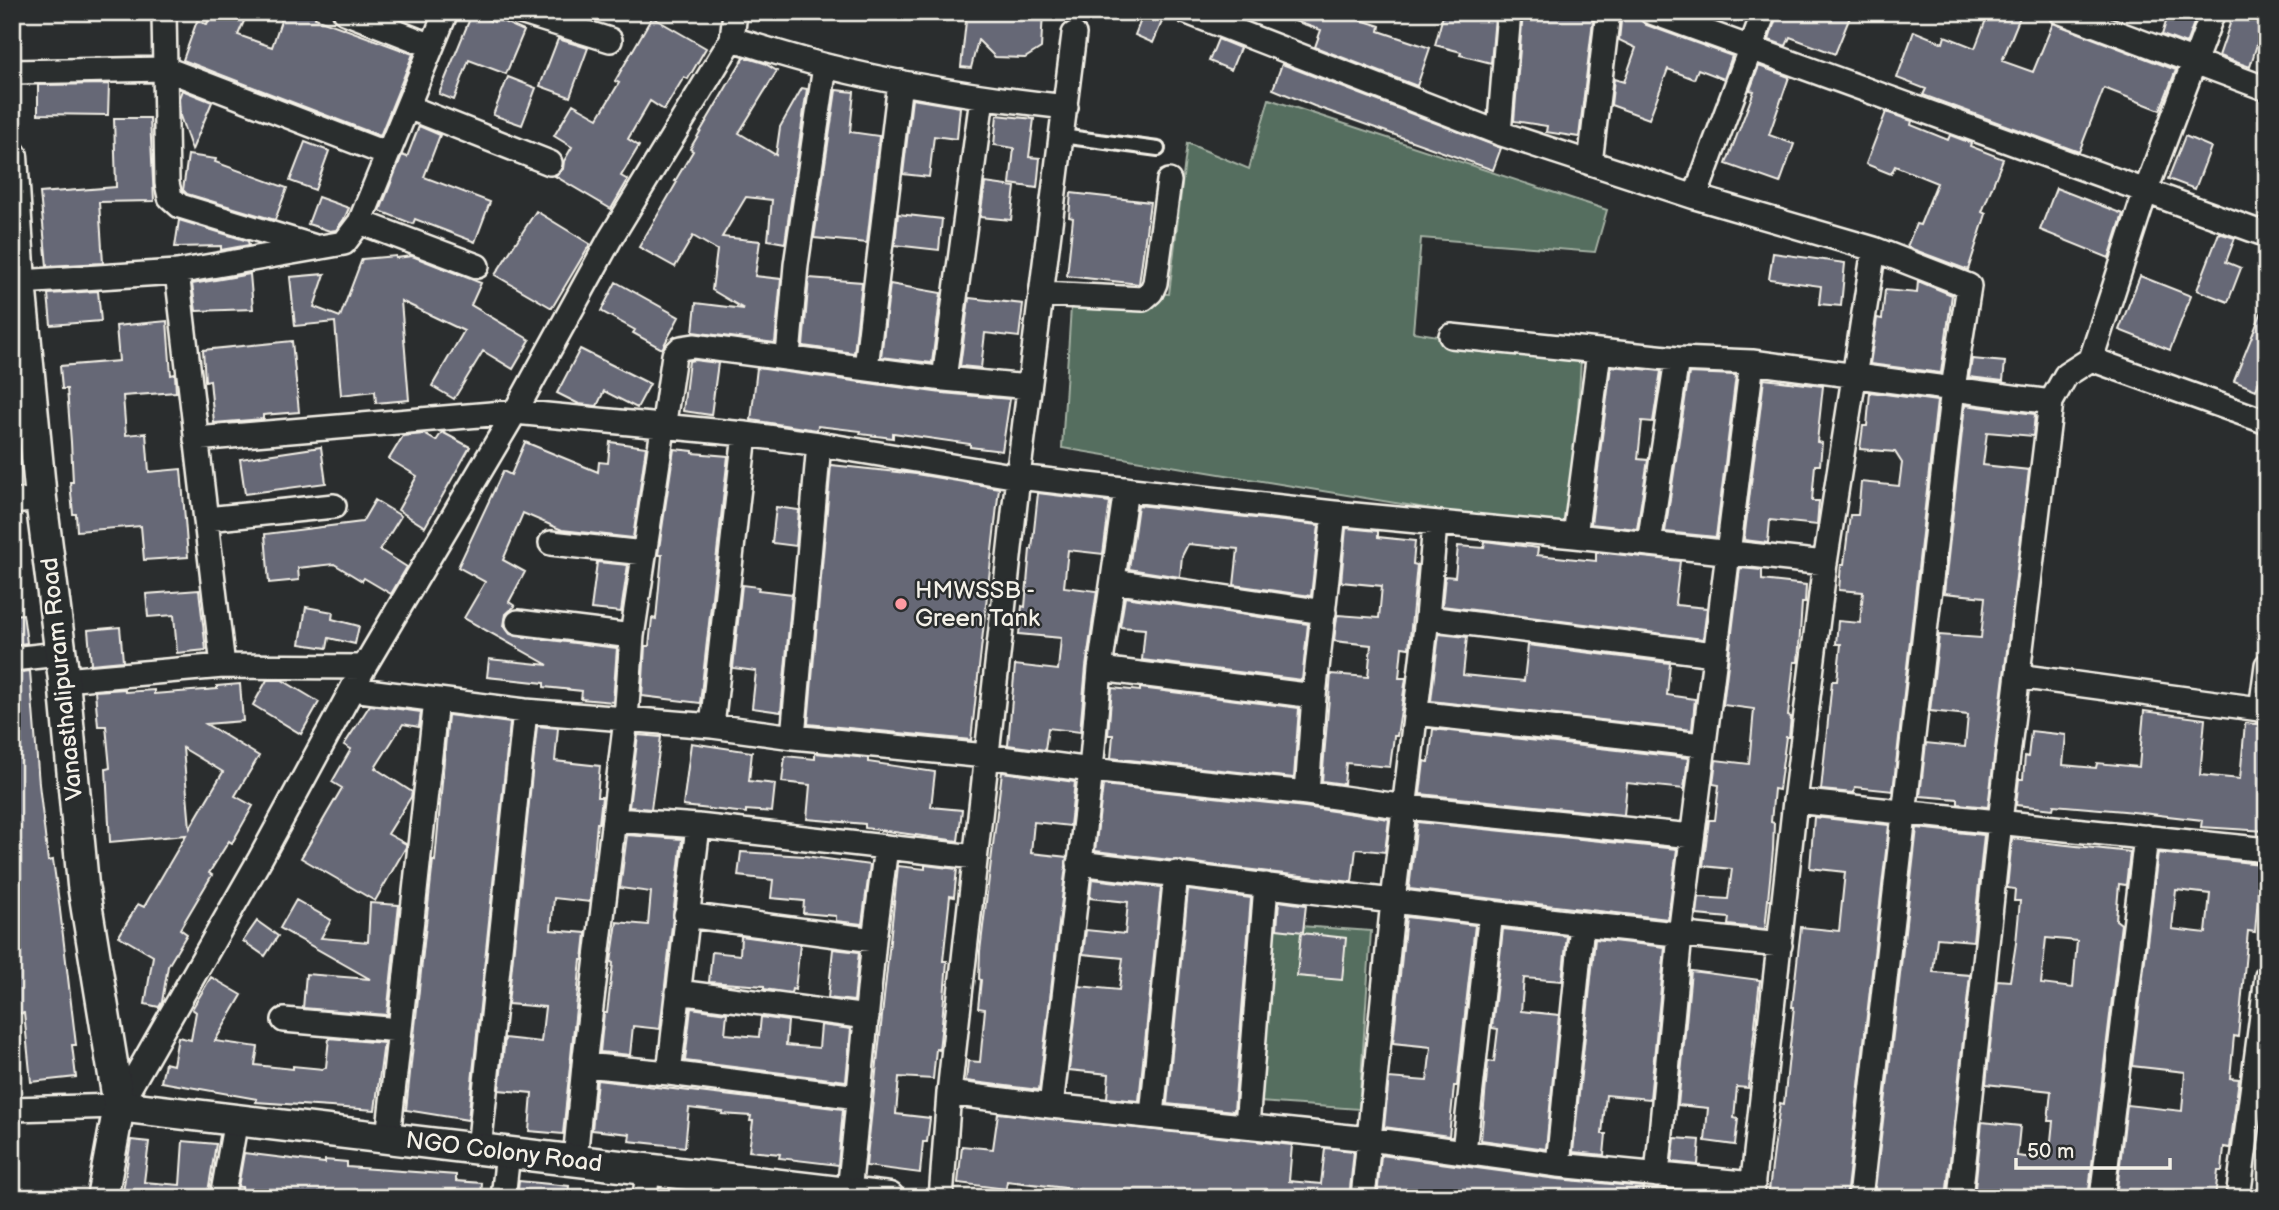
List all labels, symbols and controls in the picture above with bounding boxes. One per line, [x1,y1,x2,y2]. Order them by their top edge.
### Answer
street label: Vanasthalipuram Road [35,556,89,802]
place label: HMWSSB - Green Tank [915,576,1040,633]
marker: HMWSSB - Green Tank [893,596,909,612]
street label: NGO Colony Road [404,1126,604,1178]
scale bar [2016,1126,2170,1170]
text: 50 m [2027,1139,2074,1164]

